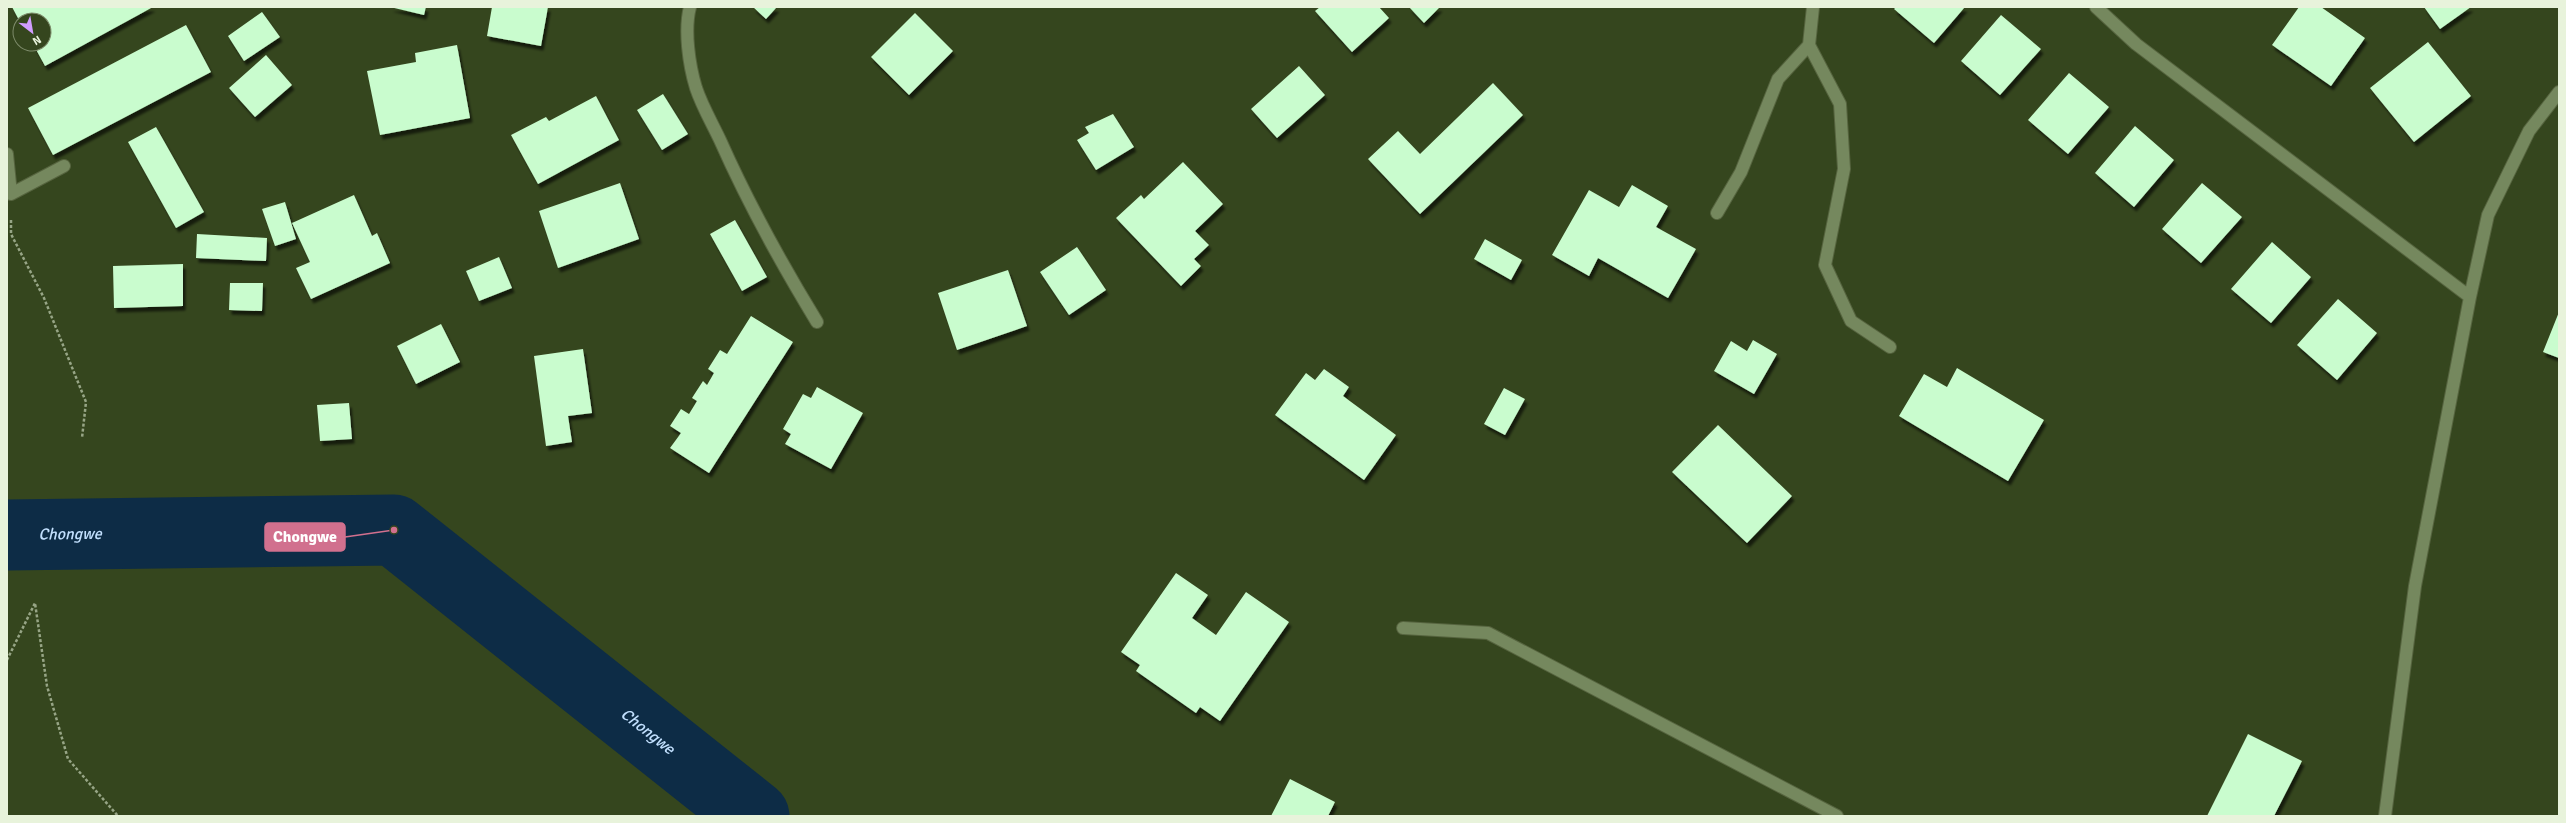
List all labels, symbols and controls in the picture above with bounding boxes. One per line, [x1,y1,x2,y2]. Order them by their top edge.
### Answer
north arrow [12,12,52,52]
text: N [30,33,44,48]
callout: Chongwe [265,523,345,551]
water label: Chongwe [38,524,103,545]
text: Chongwe [273,527,337,547]
water label: Chongwe [617,704,679,760]

